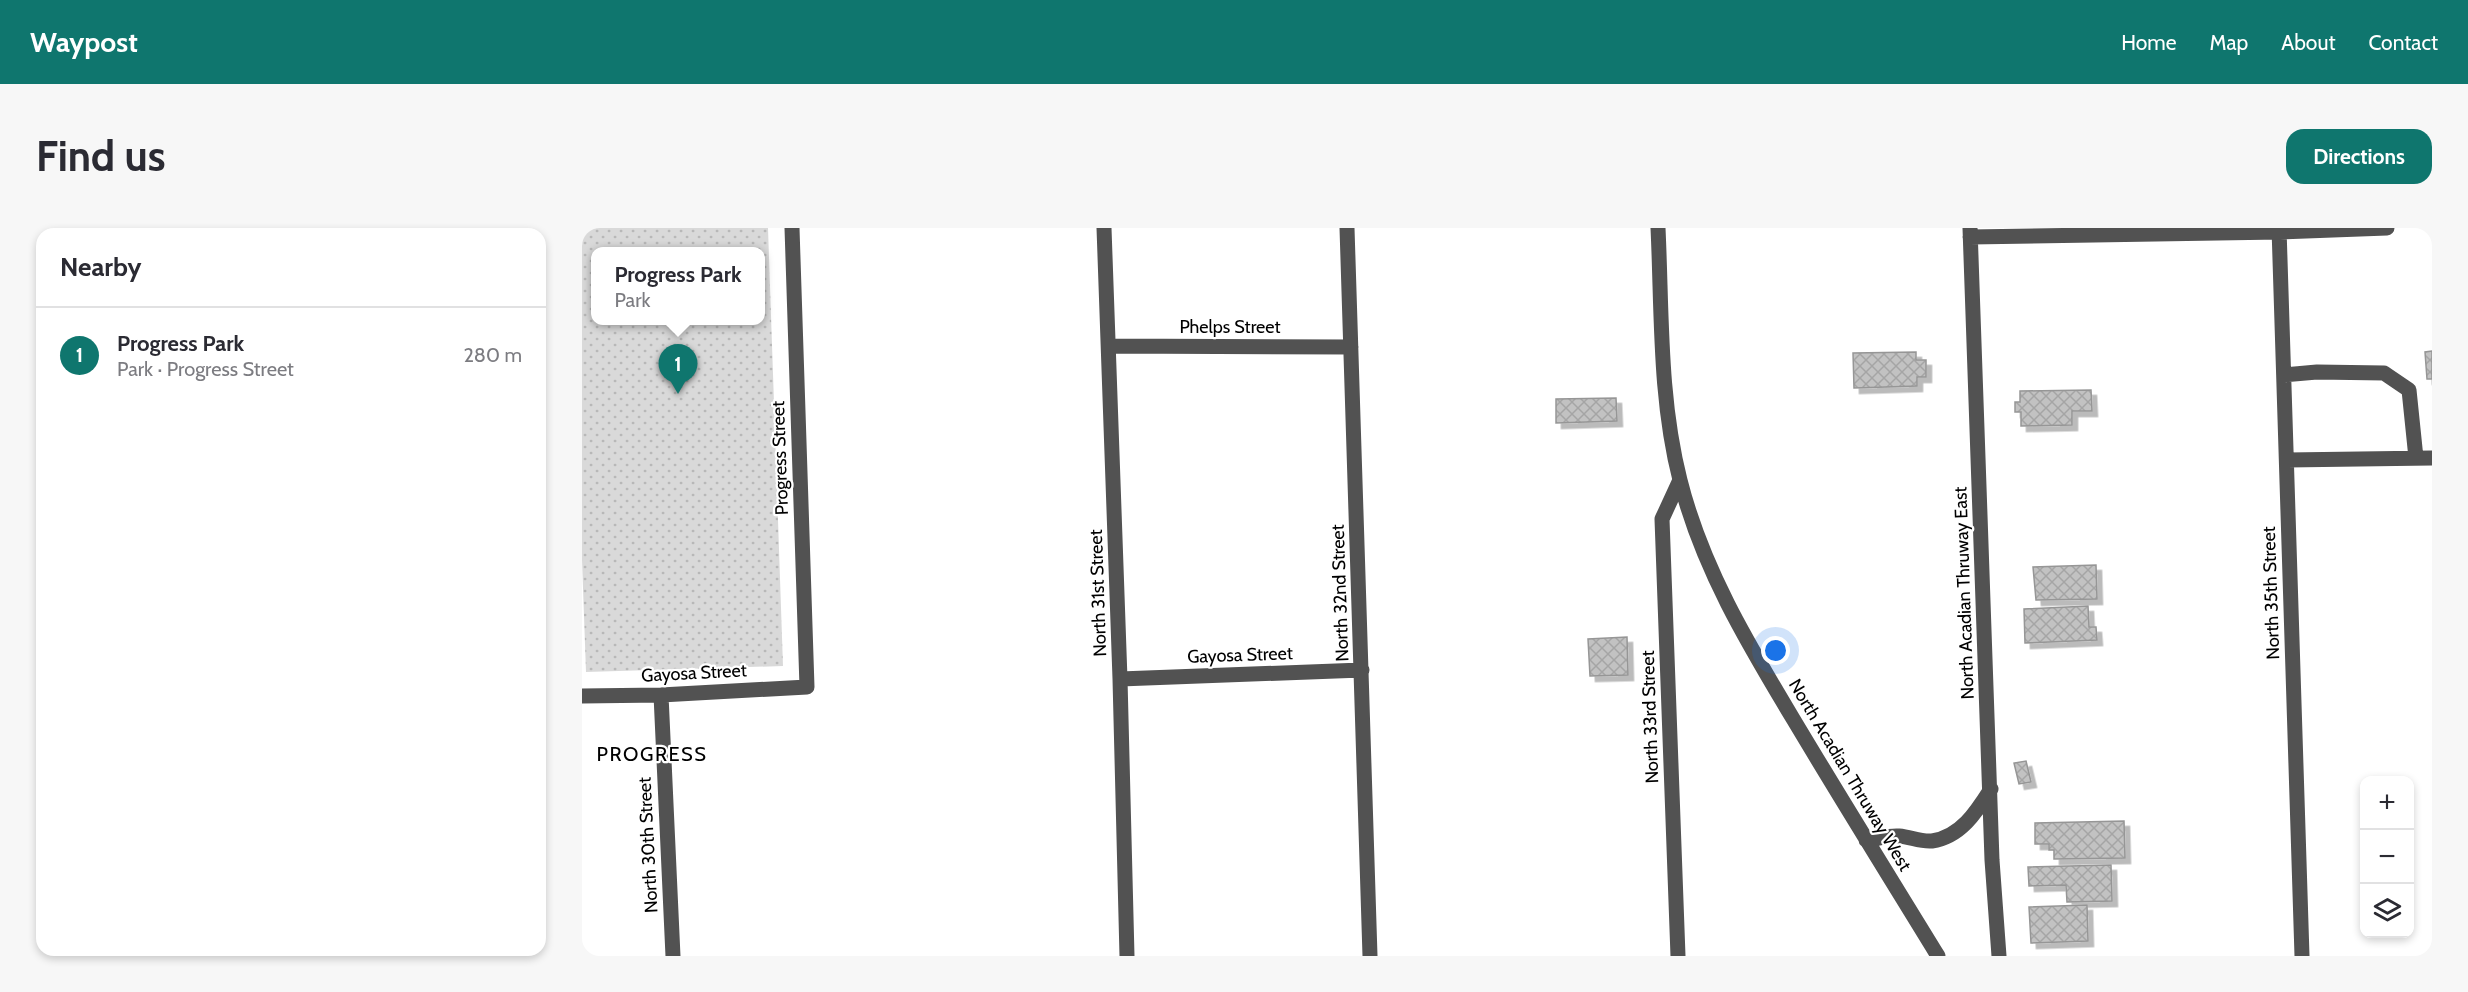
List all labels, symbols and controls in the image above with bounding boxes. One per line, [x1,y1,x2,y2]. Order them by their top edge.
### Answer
text: Waypost [30,25,138,59]
text: Home [2121,30,2177,55]
text: Map [2210,30,2248,55]
text: About [2281,30,2335,55]
text: Contact [2368,30,2438,55]
button: Directions [2286,129,2432,184]
text: Find us [36,130,165,182]
popup [591,247,765,325]
text: Nearby [60,251,141,283]
text: Progress Park [614,261,742,288]
text: Park [614,288,650,312]
street label: Phelps Street [1179,316,1281,338]
text: Progress Park [117,330,244,357]
text: 1 [76,343,83,367]
text: 280 m [463,343,522,367]
pin: 1 [658,344,698,394]
text: Park · Progress Street [117,357,294,381]
street label: Progress Street [767,400,793,516]
street label: North Acadian Thruway East [1949,486,1979,700]
street label: North 32nd Street [1327,524,1353,662]
street label: North 35th Street [2258,526,2284,660]
street label: North 31st Street [1085,529,1111,657]
your location [1761,636,1790,665]
street label: Gayosa Street [1187,642,1293,668]
street label: North 33rd Street [1637,650,1663,784]
street label: Gayosa Street [641,659,747,687]
street label: North Acadian Thruway West [1784,675,1916,875]
district label: PROGRESS [597,742,707,766]
street label: North 30th Street [633,776,663,914]
map controls [2360,776,2414,938]
button: + [2360,776,2414,830]
button: − [2360,830,2414,884]
button: layers [2360,884,2414,938]

